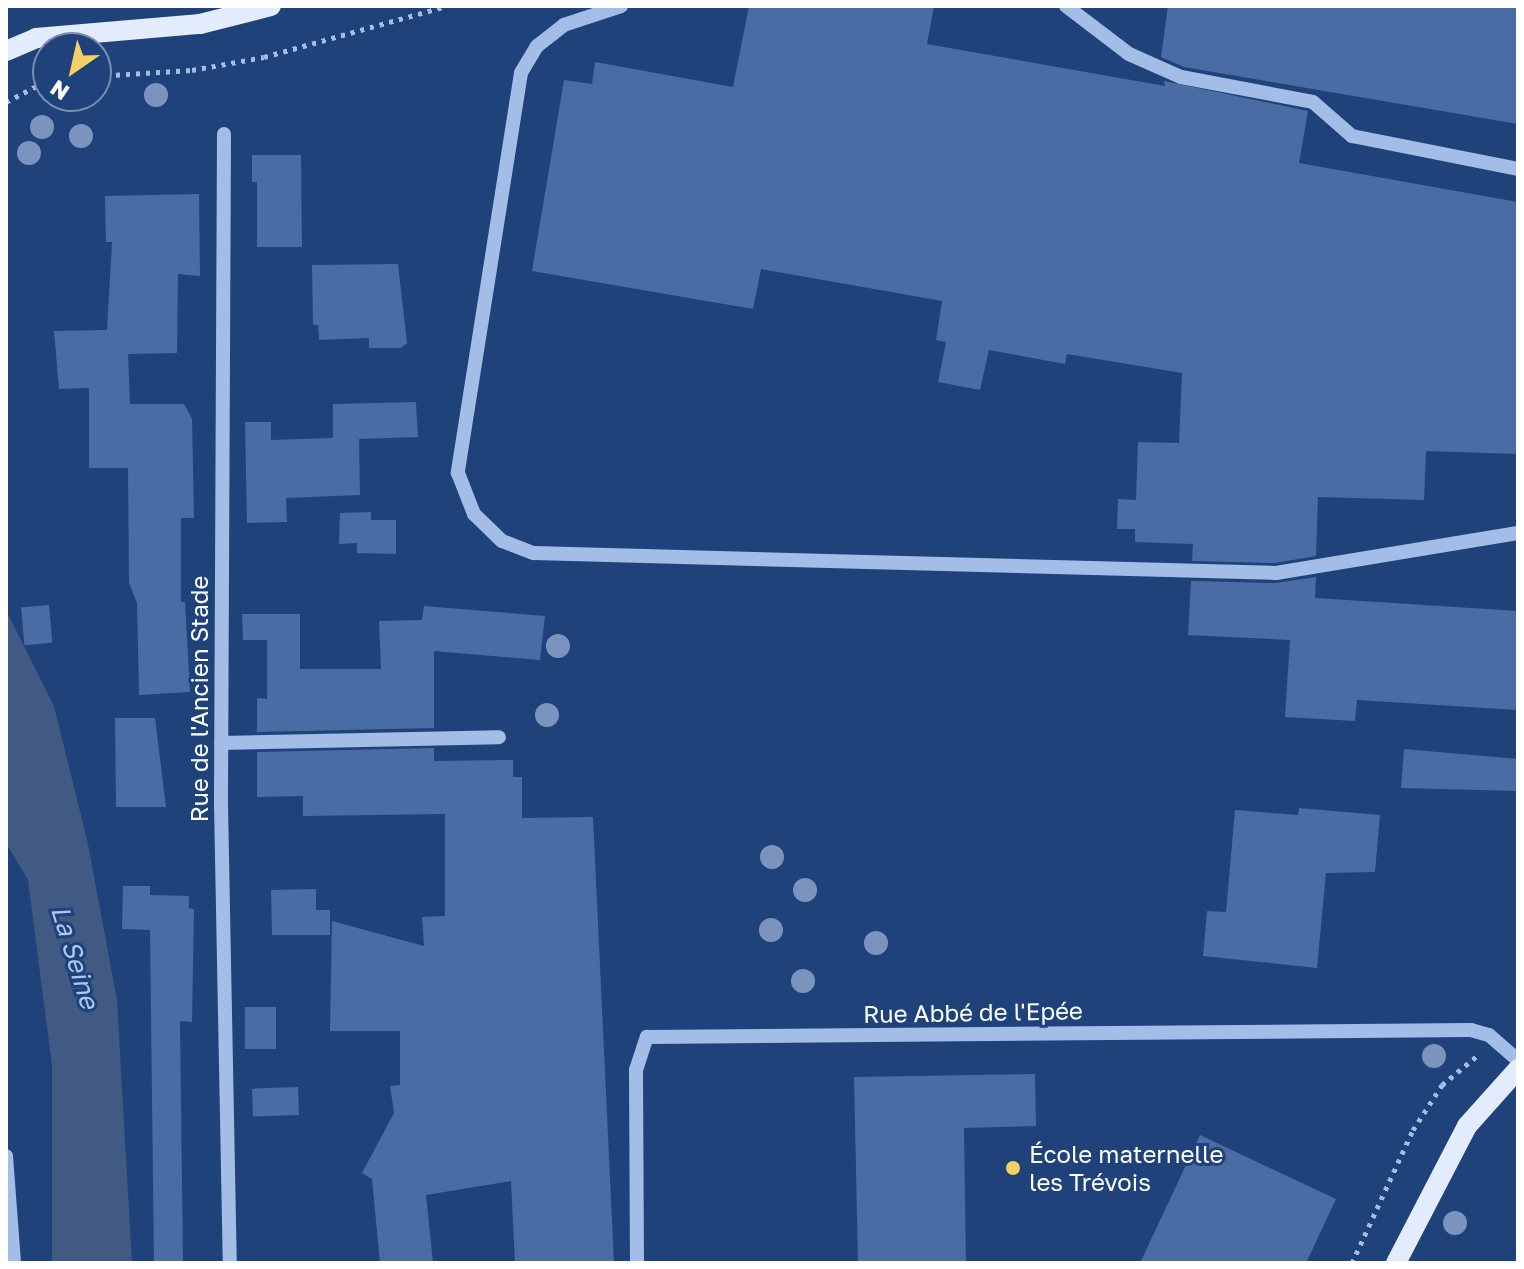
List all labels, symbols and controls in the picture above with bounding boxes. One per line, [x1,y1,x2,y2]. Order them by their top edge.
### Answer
north arrow [32,32,112,112]
text: N [45,75,74,107]
street label: Rue de l'Ancien Stade [185,576,213,822]
water label: La Seine [45,902,105,1012]
street label: Rue Abbé de l'Epée [863,996,1083,1028]
place label: École maternelle les Trévois [1029,1140,1223,1196]
marker: École maternelle les Trévois [1004,1159,1022,1177]

